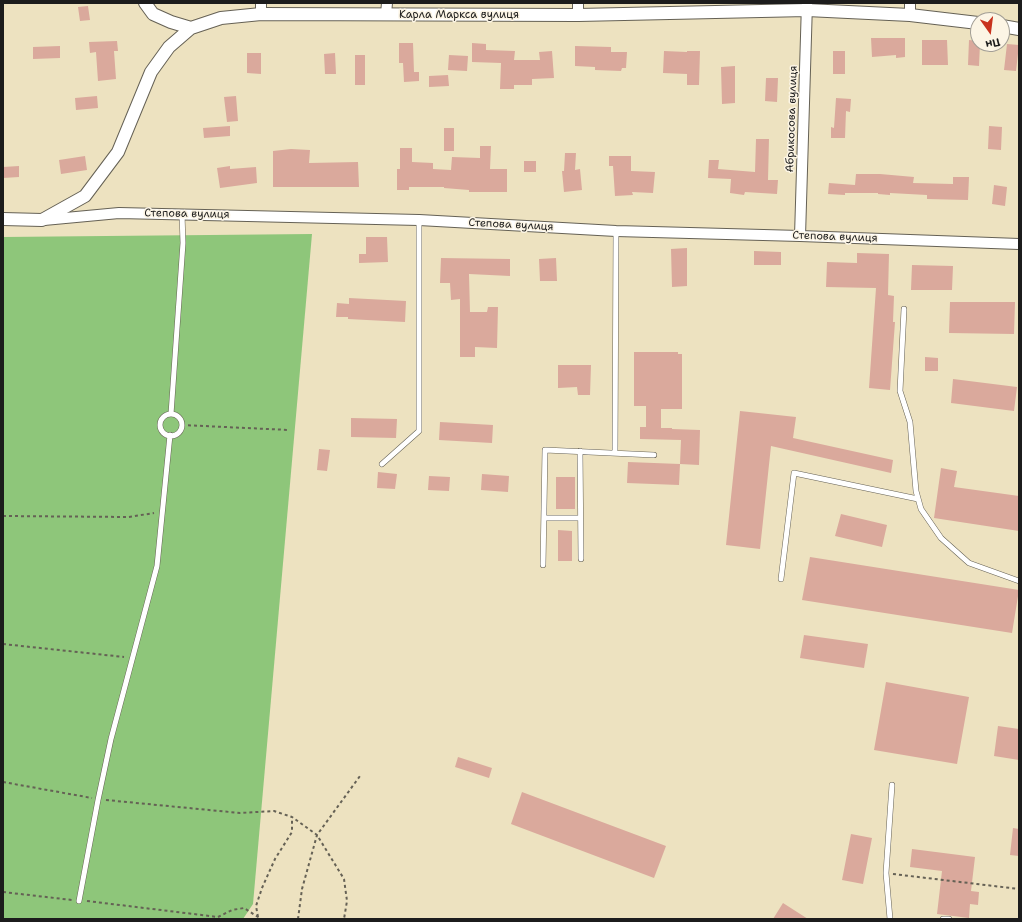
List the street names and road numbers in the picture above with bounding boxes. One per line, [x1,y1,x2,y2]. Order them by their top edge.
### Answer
street label: Карла Маркса вулиця [399,8,519,22]
street label: Абрикосова вулиця [784,65,800,173]
street label: Степова вулиця [144,207,230,221]
street label: Степова вулиця [468,216,554,234]
street label: Степова вулиця [792,229,878,245]

